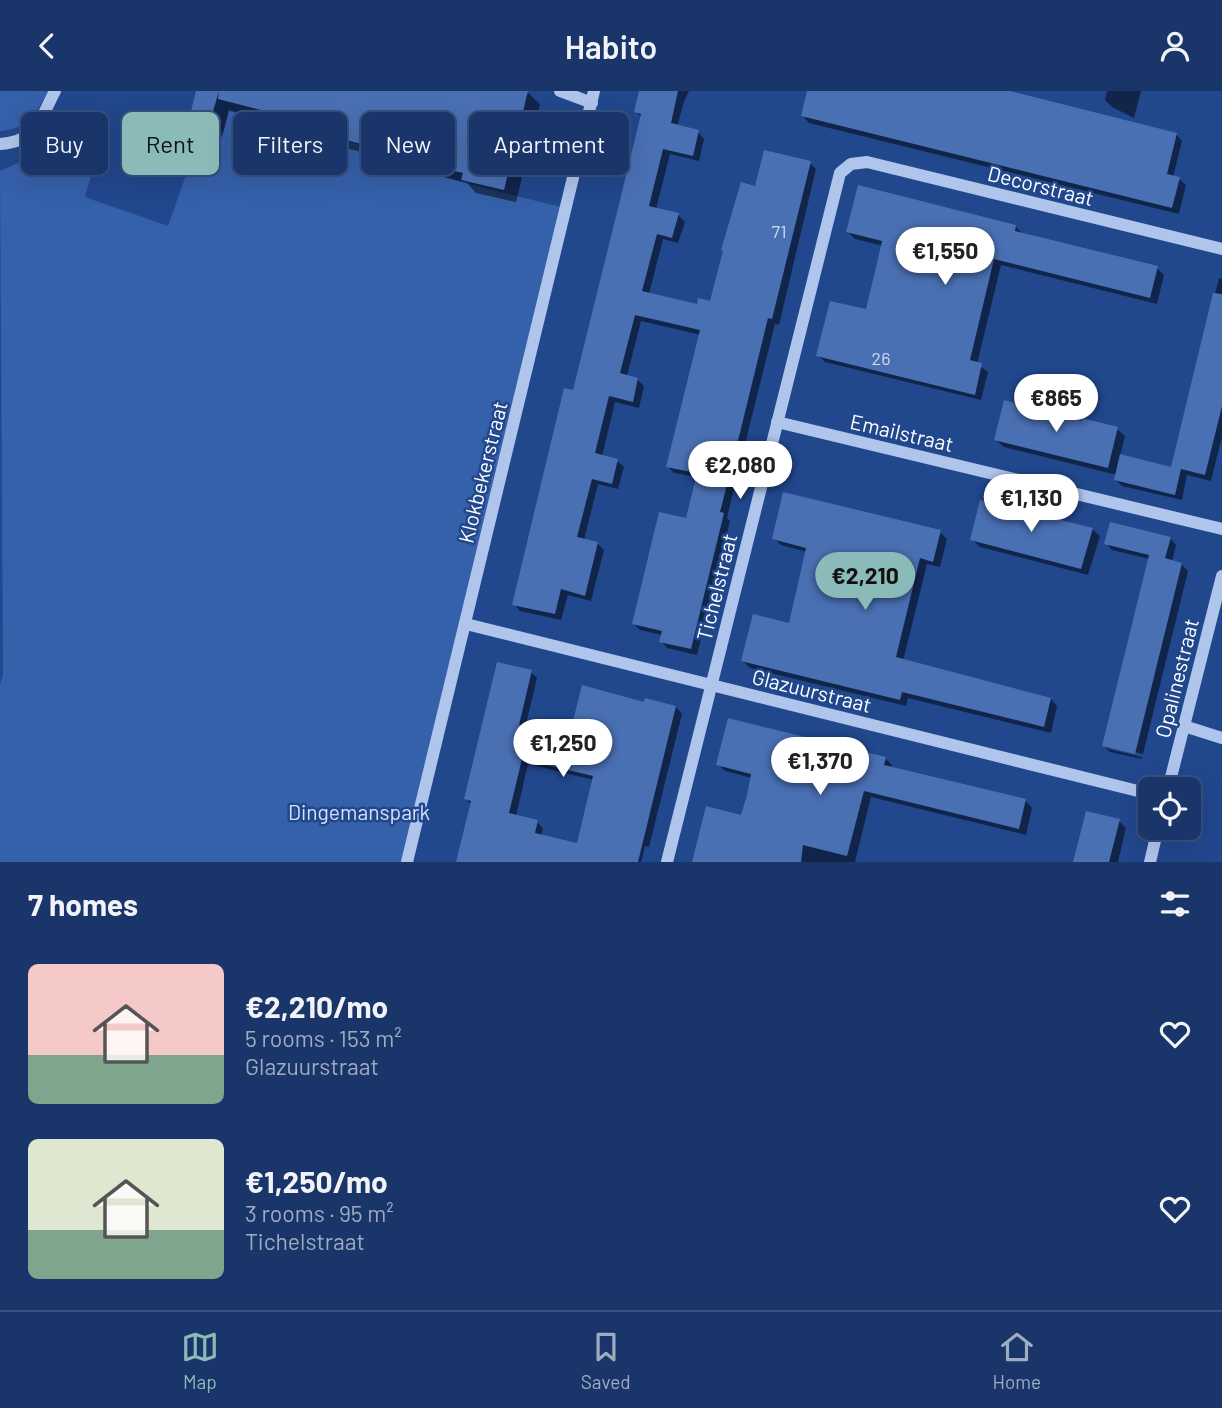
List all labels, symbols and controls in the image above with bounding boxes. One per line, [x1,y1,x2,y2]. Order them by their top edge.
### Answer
icon: back [28,27,66,65]
text: Habito [565,27,657,65]
icon: person [1156,27,1194,65]
chip: Buy [21,112,108,175]
chip: Rent [122,112,219,175]
chip: Filters [233,112,347,175]
chip: New [361,112,455,175]
chip: Apartment [469,112,629,175]
street label: Decorstraat [985,160,1097,210]
house number: 71 [772,220,786,242]
pin: €1,550 [888,227,1002,287]
text: €1,550 [912,236,978,264]
house number: 26 [872,347,890,369]
pin: €865 [1015,375,1097,434]
text: €865 [1030,383,1082,411]
street label: Klokbekerstraat [452,398,512,546]
street label: Emailstraat [848,408,956,456]
pin: €2,080 [683,441,797,501]
text: €2,080 [704,450,776,478]
pin: €1,130 [974,475,1088,534]
text: €1,130 [1000,483,1062,511]
street label: Tichelstraat [691,531,741,643]
pin: €2,210 [808,553,922,612]
text: €2,210 [831,561,899,589]
street label: Opalinestraat [1149,616,1203,740]
street label: Glazuurstraat [750,663,874,717]
pin: €1,250 [506,719,620,779]
text: €1,250 [529,728,597,756]
pin: €1,370 [763,737,877,797]
text: €1,370 [787,746,853,774]
map controls [1138,777,1201,840]
button: locate [1138,777,1201,840]
park label: Dingemanspark [288,799,430,824]
icon: filters [1156,885,1194,923]
text: 7 homes [28,886,138,922]
text: €2,210/mo [245,988,388,1024]
icon: home [84,992,168,1076]
icon: heart [1156,1015,1194,1053]
text: 5 rooms · 153 m² [245,1024,402,1052]
text: Glazuurstraat [245,1052,379,1080]
text: €1,250/mo [245,1163,388,1199]
icon: home [84,1167,168,1251]
icon: heart [1156,1190,1194,1228]
text: 3 rooms · 95 m² [245,1199,394,1227]
text: Tichelstraat [245,1227,365,1255]
tab: Map [181,1328,219,1393]
tab: Saved [581,1328,631,1393]
tab: Home [993,1328,1041,1393]

